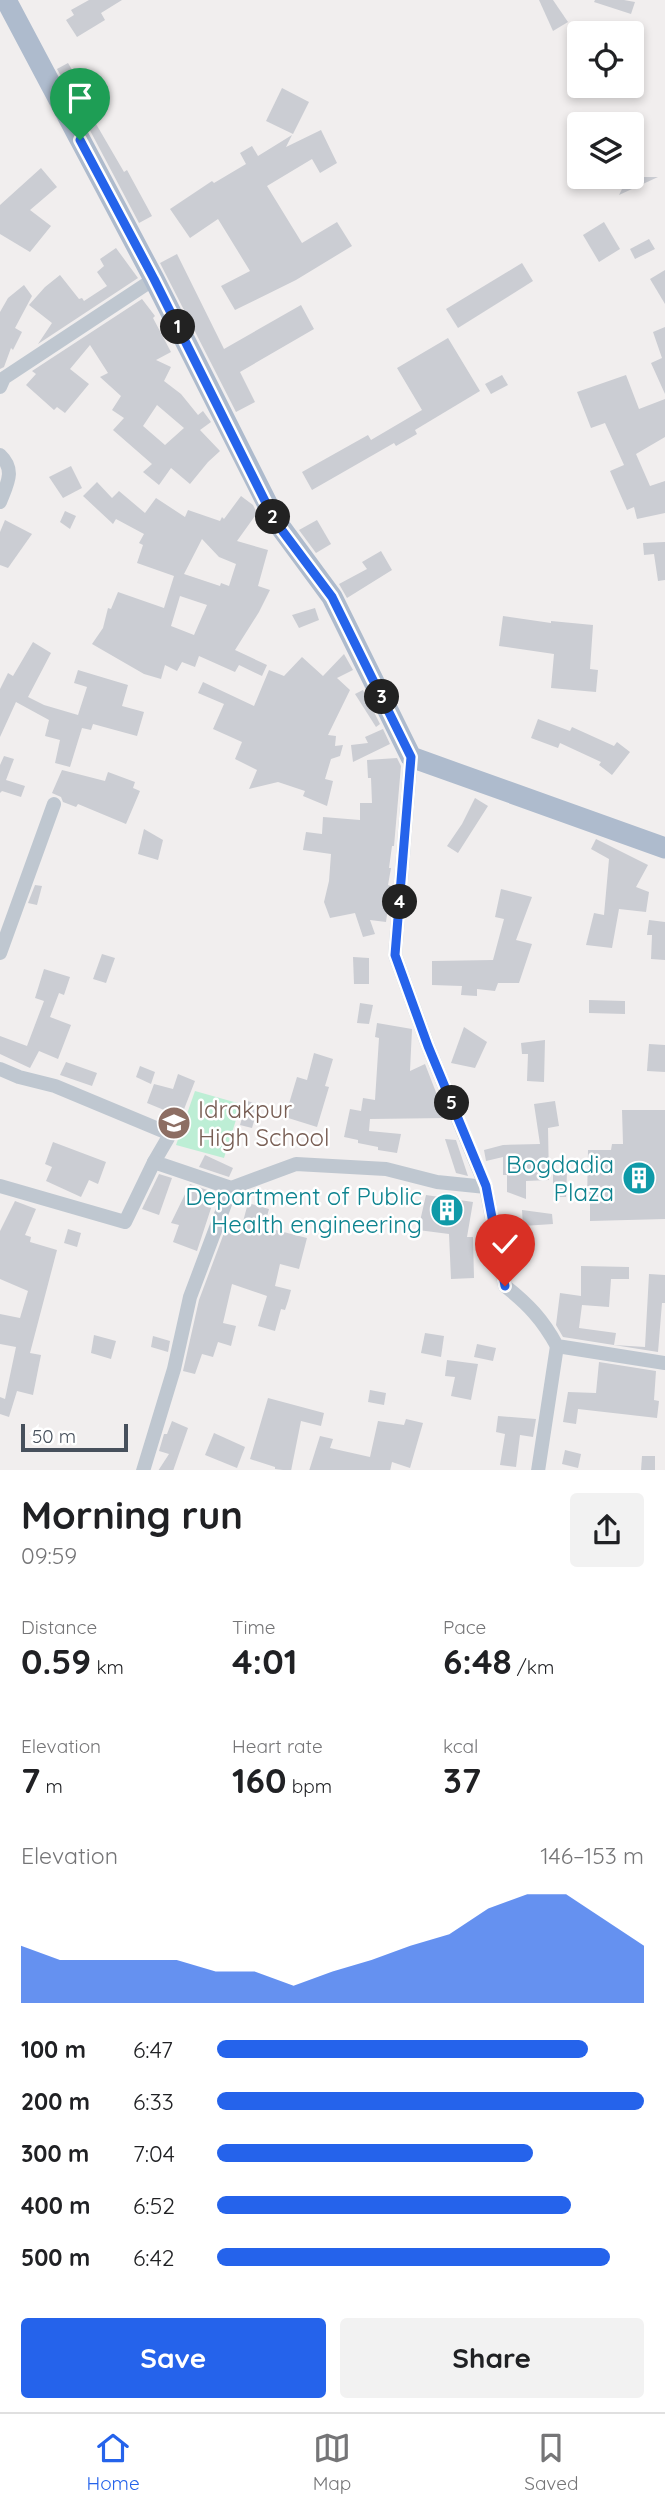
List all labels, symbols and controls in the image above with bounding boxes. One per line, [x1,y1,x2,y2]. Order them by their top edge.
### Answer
map controls [567,21,644,189]
button: locate [567,21,644,98]
pin [50,68,110,140]
icon: arrive [61,79,99,117]
button: layers [567,112,644,189]
pin: 1 [160,310,196,344]
text: 1 [174,314,181,338]
pin: 2 [256,500,290,534]
text: 2 [267,504,278,528]
pin: 3 [364,680,400,714]
text: 3 [376,684,387,708]
pin: 4 [382,884,418,920]
text: 4 [394,889,405,913]
pin: 5 [434,1086,470,1120]
text: 5 [446,1090,457,1114]
place label: Idrakpur High School [198,1094,330,1152]
school or university icon: Idrakpur High School [155,1104,193,1142]
place label: Bogdadia Plaza [506,1149,614,1207]
building icon: Bogdadia Plaza [620,1159,658,1197]
place label: Department of Public Health engineering [185,1181,422,1239]
building icon: Department of Public Health engineering [428,1191,466,1229]
pin [475,1214,535,1286]
icon: check [486,1225,524,1263]
scale bar [21,1422,128,1453]
text: 50 m [32,1424,76,1448]
text: Morning run [21,1491,243,1539]
button: share [570,1493,644,1567]
text: 09:59 [21,1541,77,1570]
text: Distance [21,1615,97,1639]
text: Time [232,1615,276,1639]
text: Pace [443,1615,486,1639]
text: 0.59 [21,1639,91,1683]
text: 4:01 [232,1639,297,1683]
text: 6:48 [443,1639,512,1683]
text: km [91,1655,124,1679]
text: /km [512,1655,554,1679]
text: Elevation [21,1734,101,1758]
text: Heart rate [232,1734,323,1758]
text: kcal [443,1734,478,1758]
text: 7 [21,1758,40,1802]
text: 160 [232,1758,286,1802]
text: 37 [443,1758,481,1802]
text: m [40,1774,63,1798]
text: bpm [286,1774,332,1798]
text: Elevation [21,1841,118,1870]
text: 146–153 m [540,1841,644,1870]
text: 100 m [21,2035,86,2064]
text: 6:47 [133,2035,173,2064]
text: 200 m [21,2087,90,2116]
text: 6:33 [133,2087,174,2116]
text: 300 m [21,2139,89,2168]
text: 7:04 [133,2139,175,2168]
text: 400 m [21,2191,90,2220]
text: 6:52 [133,2191,175,2220]
text: 500 m [21,2243,90,2272]
text: 6:42 [133,2243,175,2272]
button: Save [21,2318,326,2398]
button: Share [340,2318,644,2398]
tab: Home [86,2429,140,2495]
tab: Map [313,2429,351,2495]
tab: Saved [524,2429,579,2495]

